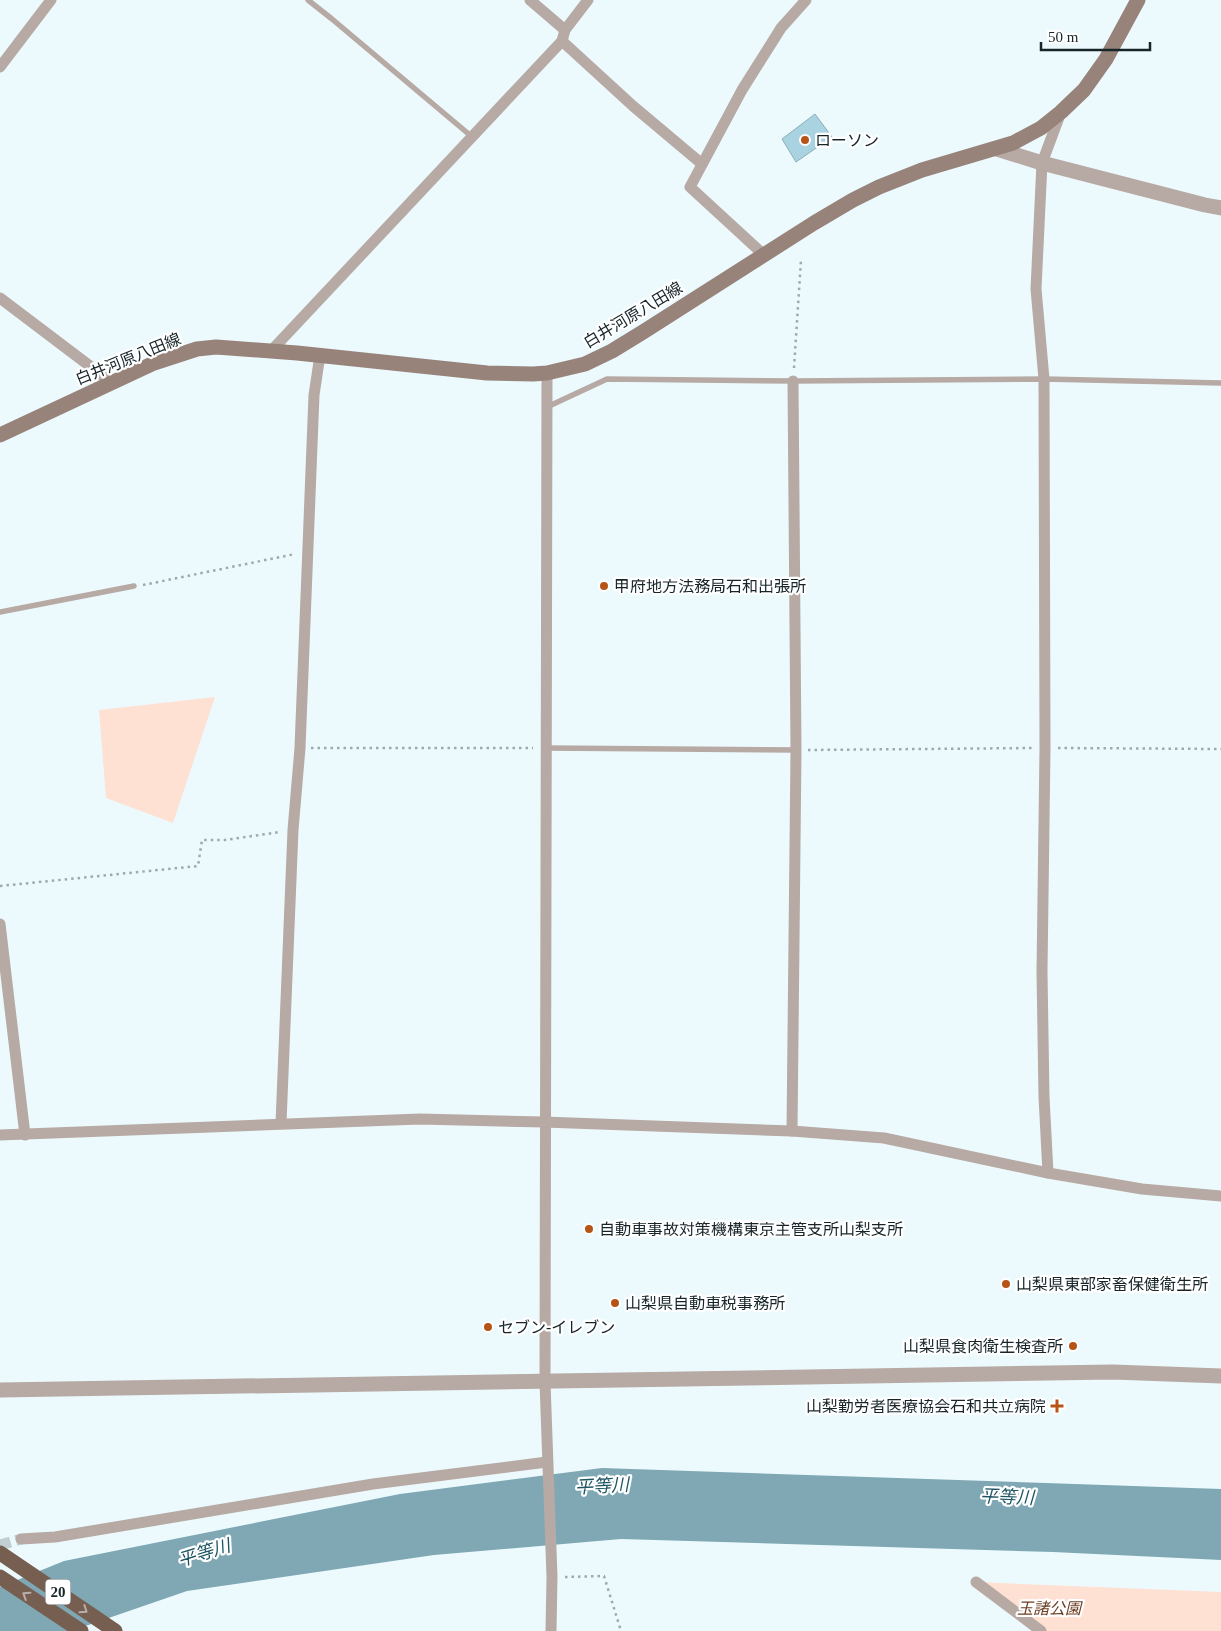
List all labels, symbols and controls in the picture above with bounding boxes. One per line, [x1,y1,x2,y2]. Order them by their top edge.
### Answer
scale bar [1041,20,1150,52]
text: 50 m [1048,29,1079,45]
place label: ローソン [815,132,879,149]
marker: ローソン [799,134,811,146]
street label: 白井河原八田線 [581,279,685,351]
street label: 白井河原八田線 [73,330,183,388]
place label: 甲府地方法務局石和出張所 [614,578,806,595]
marker: 甲府地方法務局石和出張所 [598,580,610,592]
place label: 自動車事故対策機構東京主管支所山梨支所 [599,1221,903,1238]
marker: 自動車事故対策機構東京主管支所山梨支所 [583,1223,595,1235]
place label: 山梨県東部家畜保健衛生所 [1016,1276,1208,1293]
marker: 山梨県東部家畜保健衛生所 [1000,1278,1012,1290]
place label: 山梨県自動車税事務所 [625,1295,785,1312]
marker: 山梨県自動車税事務所 [609,1297,621,1309]
place label: セブン-イレブン [498,1319,615,1336]
marker: セブン-イレブン [482,1321,494,1333]
place label: 山梨県食肉衛生検査所 [903,1338,1063,1355]
marker: 山梨県食肉衛生検査所 [1067,1340,1079,1352]
place label: 山梨勤労者医療協会石和共立病院 [806,1398,1046,1415]
marker: 山梨勤労者医療協会石和共立病院 [1050,1399,1064,1413]
water label: 平等川 [575,1474,631,1497]
water label: 平等川 [980,1486,1036,1508]
water label: 平等川 [175,1535,235,1570]
road number: 20 [46,1580,70,1604]
one-way arrow [22,1591,31,1601]
park label: 玉諸公園 [1017,1600,1083,1617]
one-way arrow [78,1604,88,1613]

